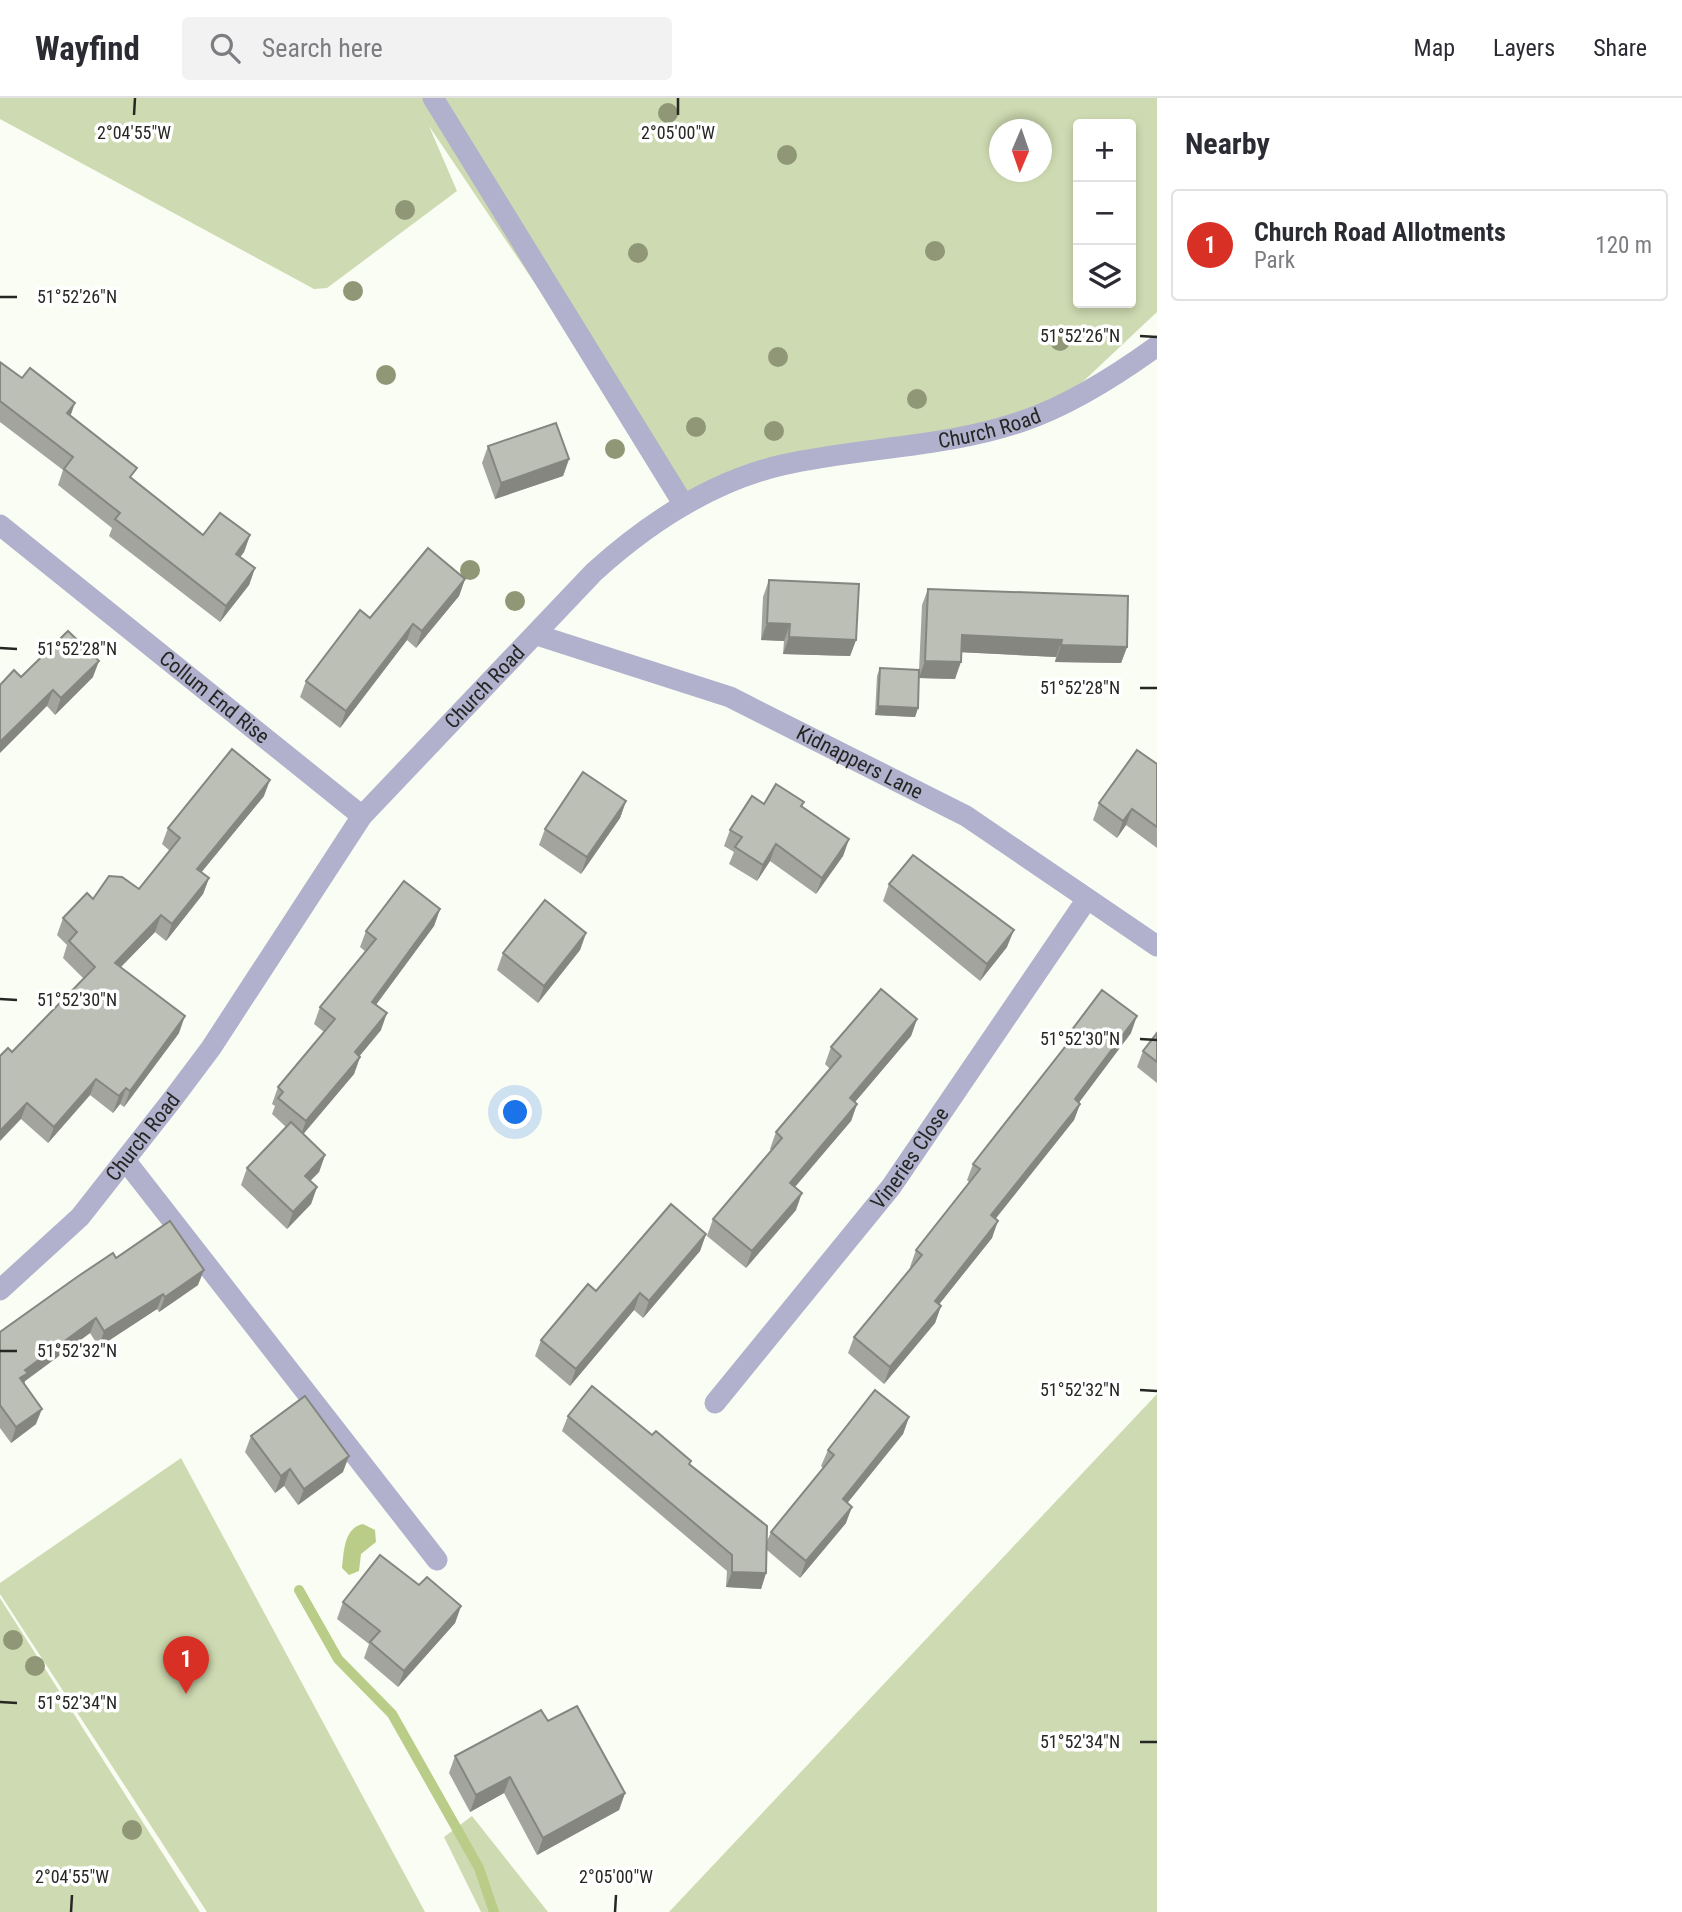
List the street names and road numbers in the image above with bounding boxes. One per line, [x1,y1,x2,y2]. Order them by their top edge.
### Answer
street label: Church Road [936,404,1044,453]
street label: Church Road [440,641,530,733]
street label: Collum End Rise [155,646,274,749]
street label: Kidnappers Lane [793,721,927,804]
street label: Church Road [101,1088,185,1186]
street label: Vineries Close [866,1103,954,1214]

